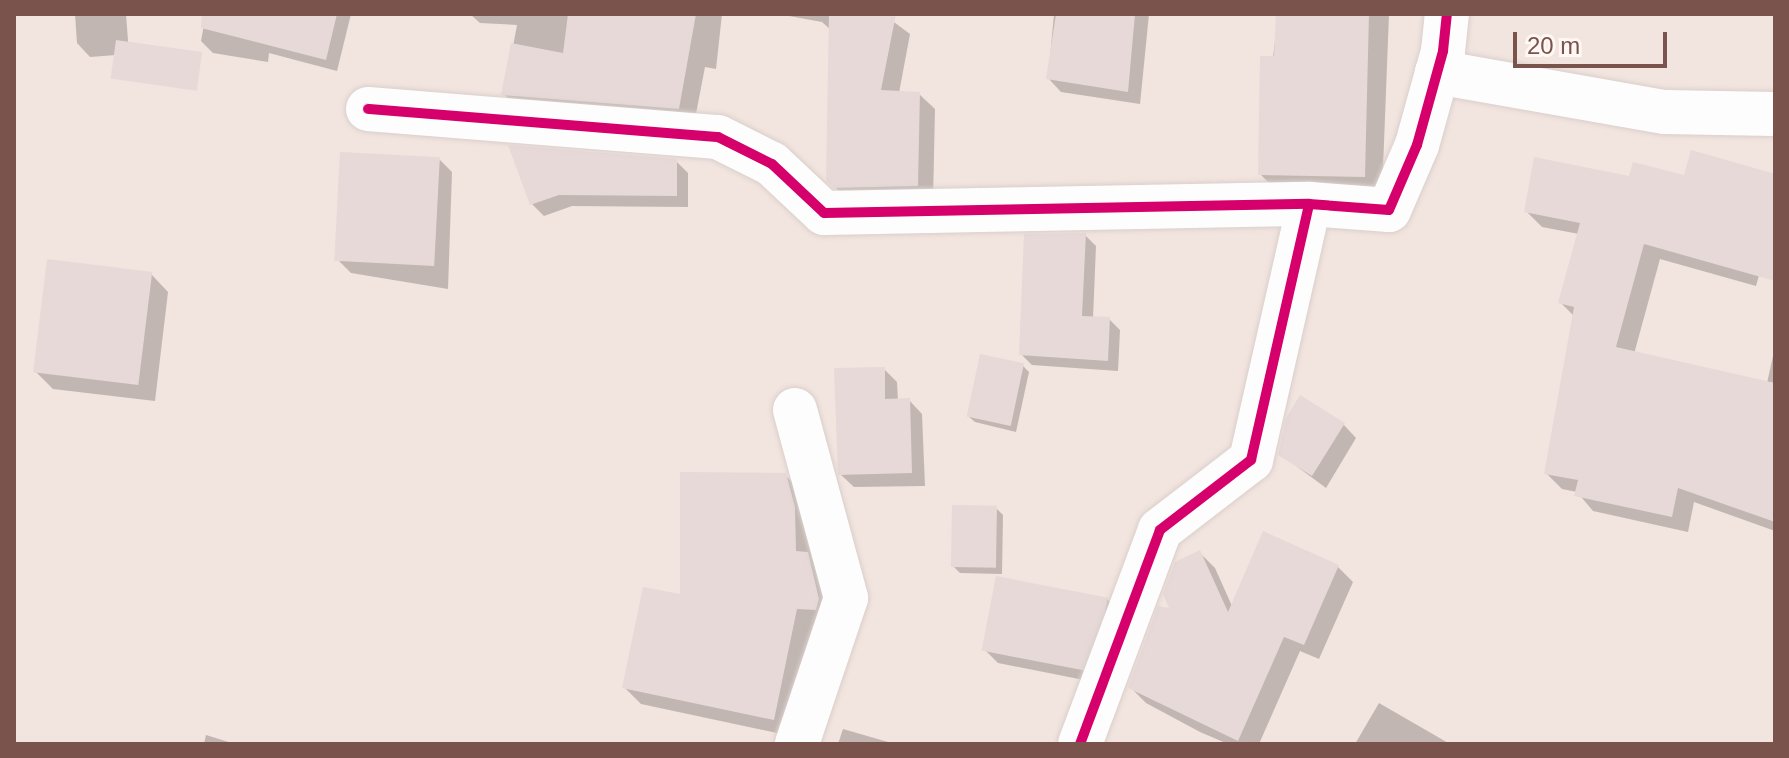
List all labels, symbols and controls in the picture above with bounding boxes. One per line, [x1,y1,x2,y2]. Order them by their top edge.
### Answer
scale bar [1517,16,1671,66]
text: 20 m [1527,32,1580,59]

